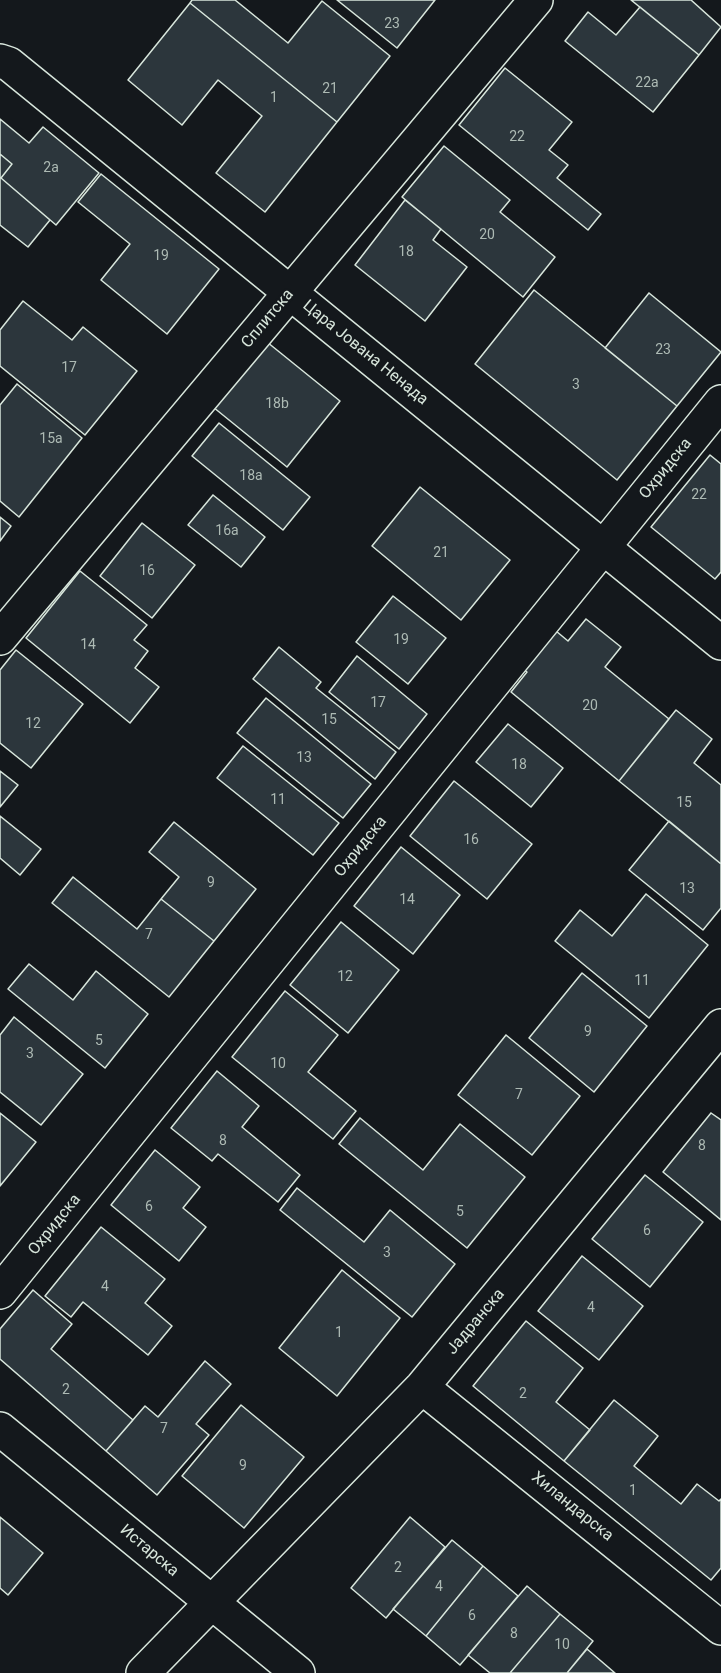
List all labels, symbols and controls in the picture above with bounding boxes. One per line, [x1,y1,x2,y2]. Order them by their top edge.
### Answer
house number: 23 [384,16,400,32]
house number: 22a [635,75,659,91]
house number: 21 [322,81,338,97]
house number: 1 [270,90,278,106]
house number: 22 [509,129,525,145]
house number: 2a [43,160,59,176]
house number: 20 [479,227,495,243]
house number: 18 [398,244,414,260]
house number: 19 [153,248,169,264]
street label: Сплитска [238,286,298,352]
street label: Цара Јована Ненада [298,296,432,410]
house number: 23 [655,342,671,358]
house number: 17 [61,360,77,376]
house number: 3 [572,377,580,393]
house number: 18b [265,396,289,412]
house number: 15a [39,431,63,447]
street label: Охридска [636,435,696,503]
house number: 18a [239,468,263,484]
house number: 22 [691,487,707,503]
house number: 16a [215,523,239,539]
house number: 21 [433,545,449,561]
house number: 16 [139,563,155,579]
house number: 19 [393,632,409,648]
house number: 14 [80,637,96,653]
house number: 17 [370,695,386,711]
house number: 20 [582,698,598,714]
house number: 15 [321,712,337,728]
house number: 12 [25,716,41,732]
house number: 13 [296,750,312,766]
house number: 18 [511,757,527,773]
house number: 11 [270,792,286,808]
house number: 15 [676,795,692,811]
street label: Охридска [331,813,391,881]
house number: 16 [463,832,479,848]
house number: 9 [207,875,215,891]
house number: 13 [679,881,695,897]
house number: 14 [399,892,415,908]
house number: 7 [145,927,153,943]
house number: 12 [337,969,353,985]
house number: 11 [634,973,650,989]
house number: 9 [584,1024,592,1040]
house number: 5 [95,1033,103,1049]
house number: 3 [26,1046,34,1062]
house number: 10 [270,1056,286,1072]
house number: 7 [515,1087,523,1103]
house number: 8 [219,1133,227,1149]
house number: 8 [698,1138,706,1154]
street label: Охридска [25,1191,85,1259]
house number: 6 [145,1199,153,1215]
house number: 5 [456,1204,464,1220]
house number: 6 [643,1223,651,1239]
house number: 3 [383,1245,391,1261]
house number: 4 [101,1279,109,1295]
street label: Јадранска [443,1285,509,1359]
house number: 4 [587,1300,595,1316]
house number: 1 [335,1325,343,1341]
house number: 2 [62,1382,70,1398]
house number: 2 [519,1386,527,1402]
house number: 7 [160,1421,168,1437]
house number: 9 [239,1458,247,1474]
street label: Хиландарска [527,1468,617,1546]
house number: 1 [629,1483,637,1499]
street label: Истарска [116,1521,182,1581]
house number: 2 [394,1560,402,1576]
house number: 4 [435,1579,443,1595]
house number: 6 [468,1608,476,1624]
house number: 8 [510,1626,518,1642]
house number: 10 [554,1637,570,1653]

